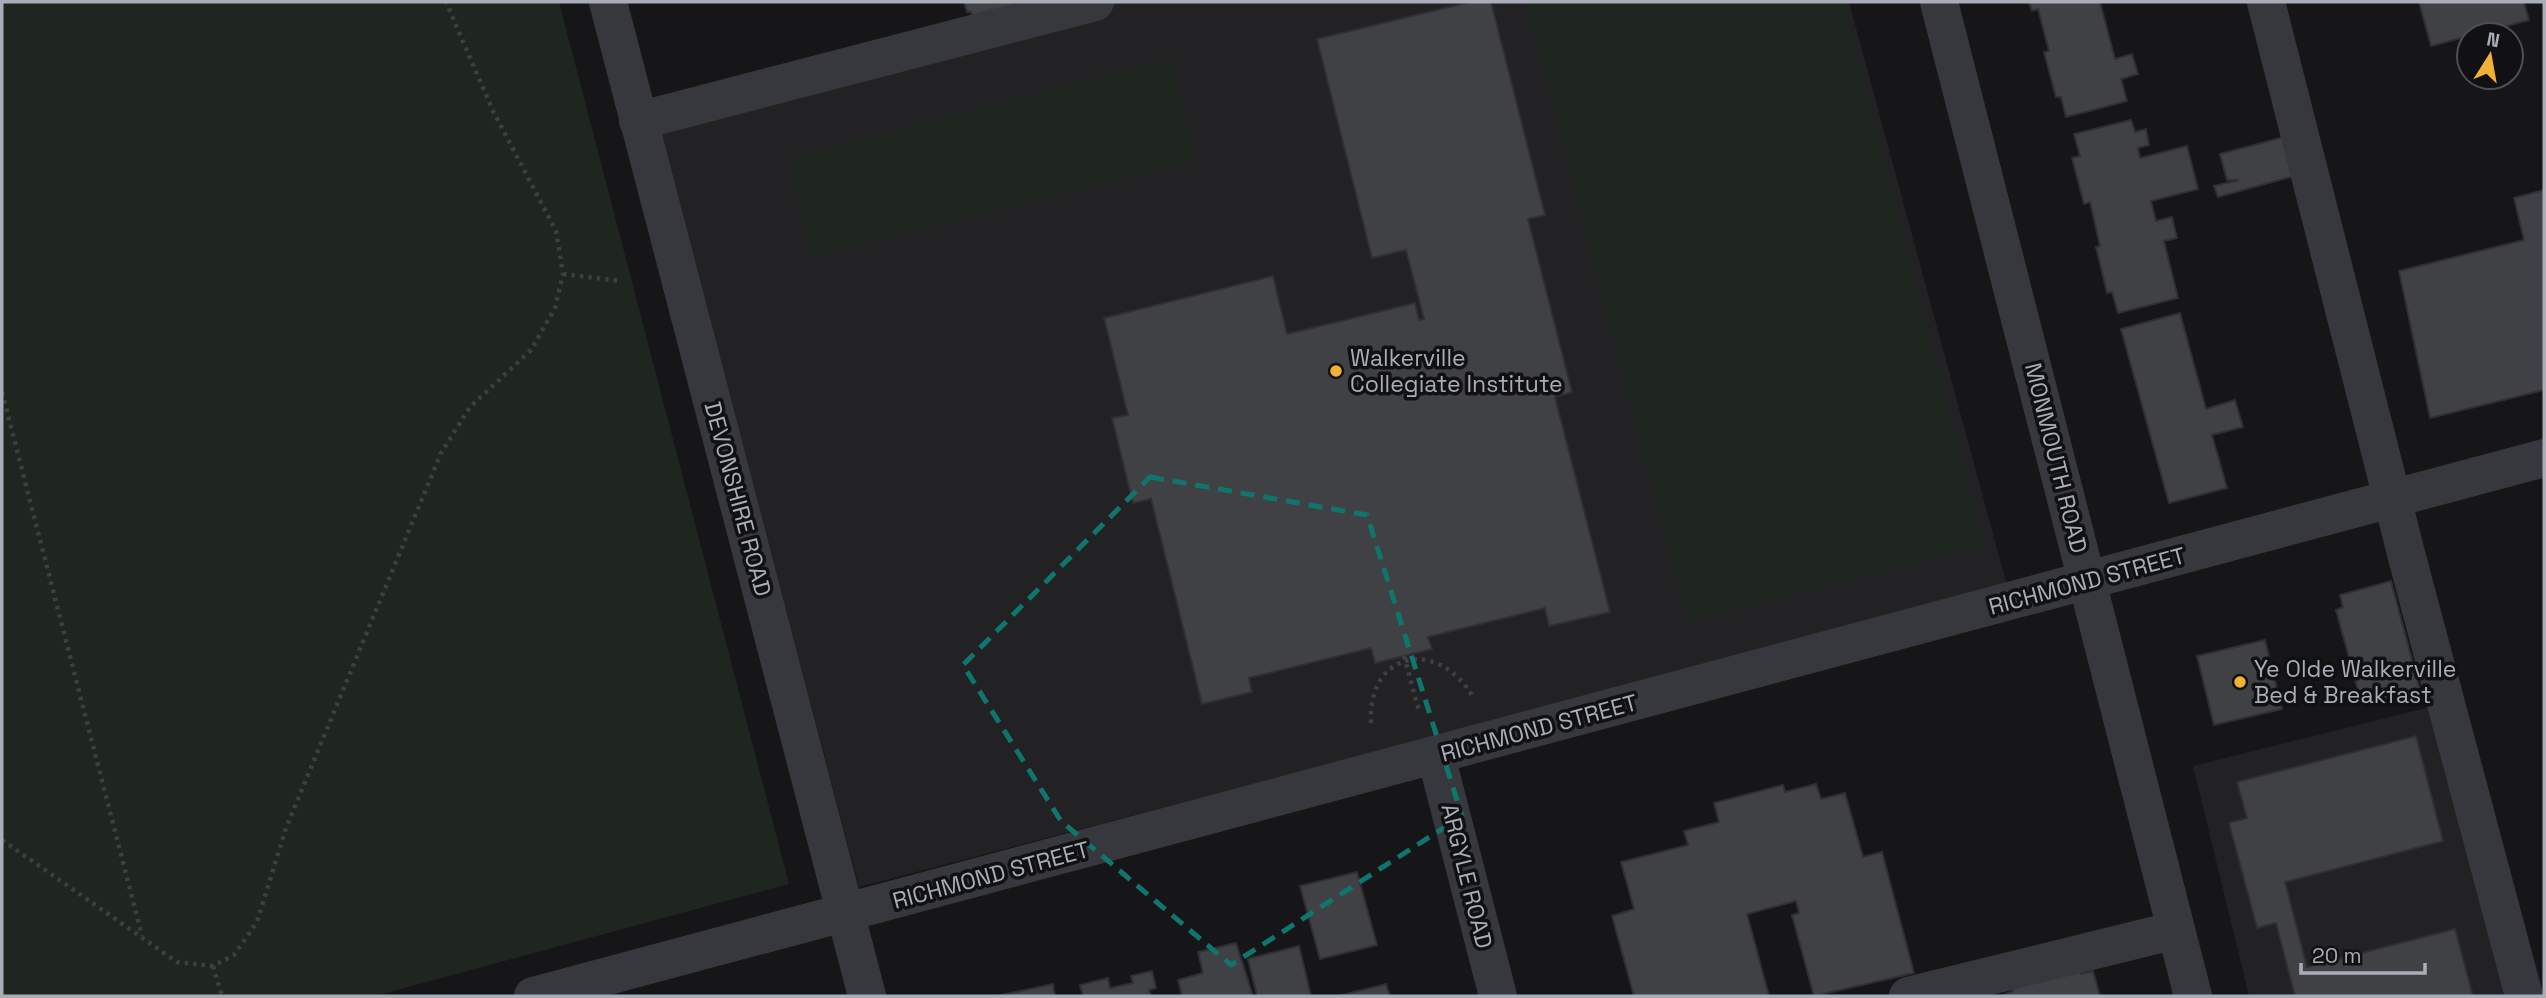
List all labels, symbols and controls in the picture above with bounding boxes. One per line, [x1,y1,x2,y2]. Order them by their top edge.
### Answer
north arrow [2455,21,2525,91]
text: N [2485,26,2502,53]
place label: Walkerville Collegiate Institute [1350,343,1563,399]
street label: MONMOUTH ROAD [2018,360,2094,556]
marker: Walkerville Collegiate Institute [1328,363,1344,379]
street label: DEVONSHIRE ROAD [698,398,778,600]
street label: RICHMOND STREET [1985,540,2189,622]
place label: Ye Olde Walkerville Bed & Breakfast [2254,654,2456,710]
marker: Ye Olde Walkerville Bed & Breakfast [2232,674,2248,690]
street label: RICHMOND STREET [1437,687,1641,769]
street label: ARGYLE ROAD [1435,800,1499,952]
street label: RICHMOND STREET [889,834,1093,916]
scale bar [2301,932,2425,976]
text: 20 m [2312,942,2362,969]

